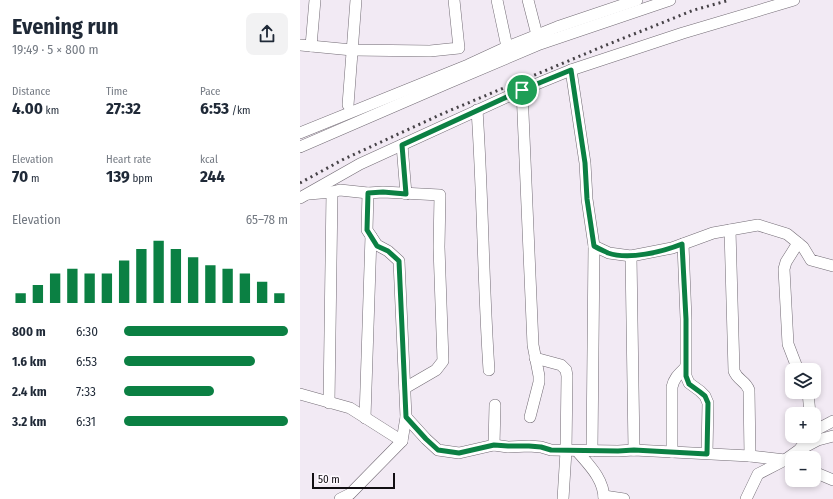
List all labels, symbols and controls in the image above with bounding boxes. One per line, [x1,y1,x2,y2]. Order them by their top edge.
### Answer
text: Evening run [12,13,119,40]
button: share [246,13,288,55]
text: 19:49 · 5 × 800 m [12,42,98,57]
pin [505,73,539,107]
icon: arrive [511,79,533,101]
text: Distance [12,85,51,98]
text: Time [106,85,128,98]
text: Pace [200,85,221,98]
text: 4.00 [12,98,43,119]
text: 27:32 [106,98,141,119]
text: 6:53 [200,98,229,119]
text: km [43,104,59,117]
text: /km [229,104,250,117]
text: Elevation [12,153,53,166]
text: Heart rate [106,153,151,166]
text: kcal [200,153,218,166]
text: 70 [12,166,28,187]
text: 139 [106,166,130,187]
text: 244 [200,166,225,187]
text: m [28,172,39,185]
text: bpm [130,172,153,185]
text: Elevation [12,212,61,227]
text: 65–78 m [246,212,288,227]
text: 800 m [12,324,46,339]
text: 6:30 [76,324,98,339]
text: 1.6 km [12,354,46,369]
text: 6:53 [76,354,97,369]
map controls [785,363,821,487]
button: layers [785,363,821,399]
text: 2.4 km [12,384,47,399]
text: 7:33 [76,384,96,399]
button: + [785,407,821,443]
text: 3.2 km [12,414,46,429]
text: 6:31 [76,414,96,429]
button: − [785,451,821,487]
scale bar [312,471,395,490]
text: 50 m [318,473,340,486]

